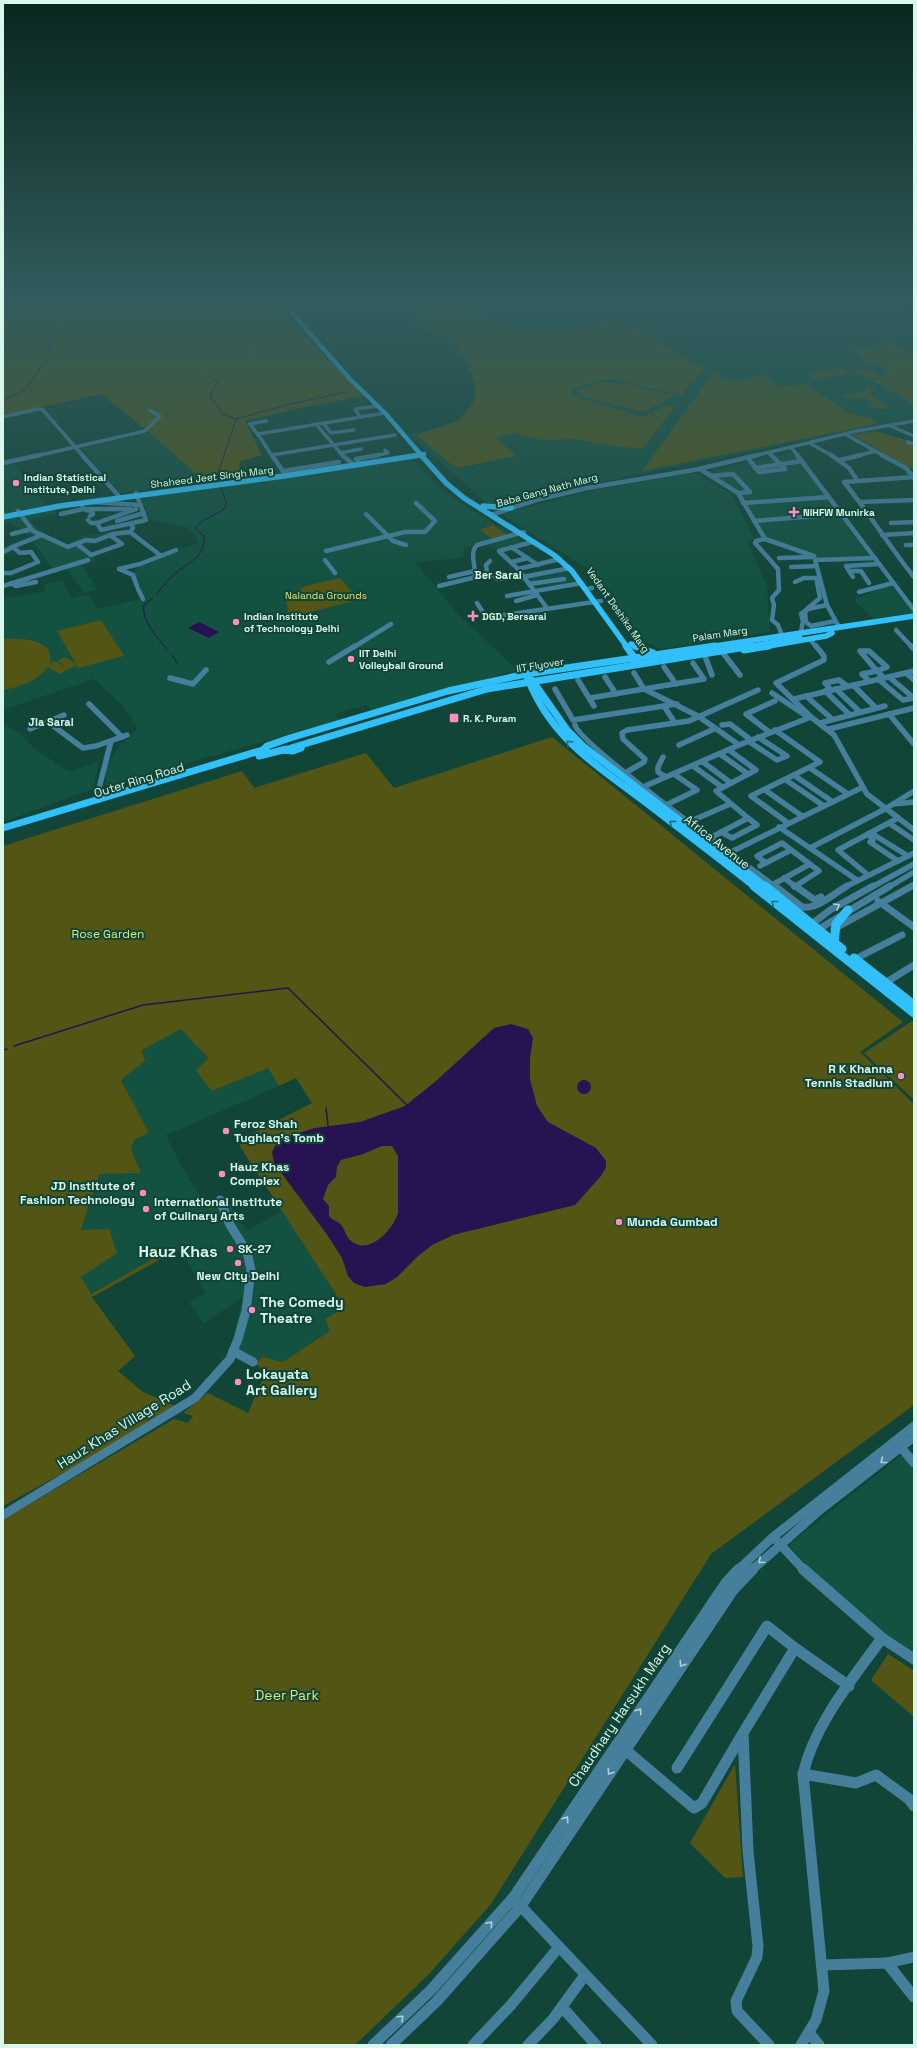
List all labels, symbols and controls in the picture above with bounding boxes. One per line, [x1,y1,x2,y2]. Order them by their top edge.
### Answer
street label: Shaheed Jeet Singh Marg [150,463,274,491]
street label: Baba Gang Nath Marg [495,470,599,510]
place label: Indian Statistical Institute, Delhi [24,471,106,496]
marker: Indian Statistical Institute, Delhi [11,478,21,488]
marker: NIHFW Munirka [788,506,800,518]
place label: NIHFW Munirka [803,506,875,519]
street label: Vedant Deshika Marg [584,565,652,655]
district label: Ber Sarai [474,568,522,582]
park label: Nalanda Grounds [285,589,367,602]
place label: Indian Institute of Technology Delhi [244,610,340,635]
marker: DGD, Bersarai [467,610,479,622]
place label: DGD, Bersarai [482,610,547,623]
marker: Indian Institute of Technology Delhi [231,617,241,627]
street label: Palam Marg [692,623,748,645]
place label: IIT Delhi Volleyball Ground [359,647,444,672]
marker: IIT Delhi Volleyball Ground [346,654,356,664]
street label: IIT Flyover [515,655,565,675]
marker: R. K. Puram [448,712,460,724]
place label: R. K. Puram [463,712,516,725]
district label: Jia Sarai [28,715,74,729]
one-way arrow [567,740,574,748]
street label: Outer Ring Road [92,759,186,801]
street label: Africa Avenue [681,811,753,873]
one-way arrow [670,821,677,828]
one-way arrow [772,901,779,908]
one-way arrow [833,904,840,911]
park label: Rose Garden [72,926,144,942]
place label: R K Khanna Tennis Stadium [805,1061,893,1091]
marker: R K Khanna Tennis Stadium [896,1071,906,1081]
place label: Feroz Shah Tughlaq's Tomb [234,1116,324,1146]
marker: Feroz Shah Tughlaq's Tomb [221,1126,231,1136]
place label: Hauz Khas Complex [230,1159,289,1189]
marker: Hauz Khas Complex [217,1169,227,1179]
place label: JD Institute of Fashion Technology [20,1178,135,1208]
marker: JD Institute of Fashion Technology [138,1188,148,1198]
place label: International Institute of Culinary Arts [154,1194,282,1224]
marker: International Institute of Culinary Arts [141,1204,151,1214]
place label: Munda Gumbad [627,1214,718,1230]
marker: Munda Gumbad [614,1217,624,1227]
district label: Hauz Khas [138,1241,218,1262]
place label: SK-27 [238,1241,272,1257]
marker: SK-27 [225,1244,235,1254]
marker: New City Delhi [233,1258,243,1268]
place label: New City Delhi [197,1268,279,1284]
place label: The Comedy Theatre [260,1293,344,1327]
marker: The Comedy Theatre [247,1305,257,1315]
place label: Lokayata Art Gallery [246,1365,317,1399]
street label: Hauz Khas Village Road [54,1375,194,1473]
marker: Lokayata Art Gallery [233,1377,243,1387]
one-way arrow [881,1457,888,1464]
one-way arrow [758,1556,766,1564]
street label: Chaudhary Harsukh Marg [564,1640,674,1790]
one-way arrow [679,1660,687,1667]
park label: Deer Park [255,1686,319,1704]
one-way arrow [634,1708,642,1715]
one-way arrow [608,1768,615,1775]
one-way arrow [561,1816,568,1823]
one-way arrow [486,1921,493,1929]
one-way arrow [396,2015,404,2023]

